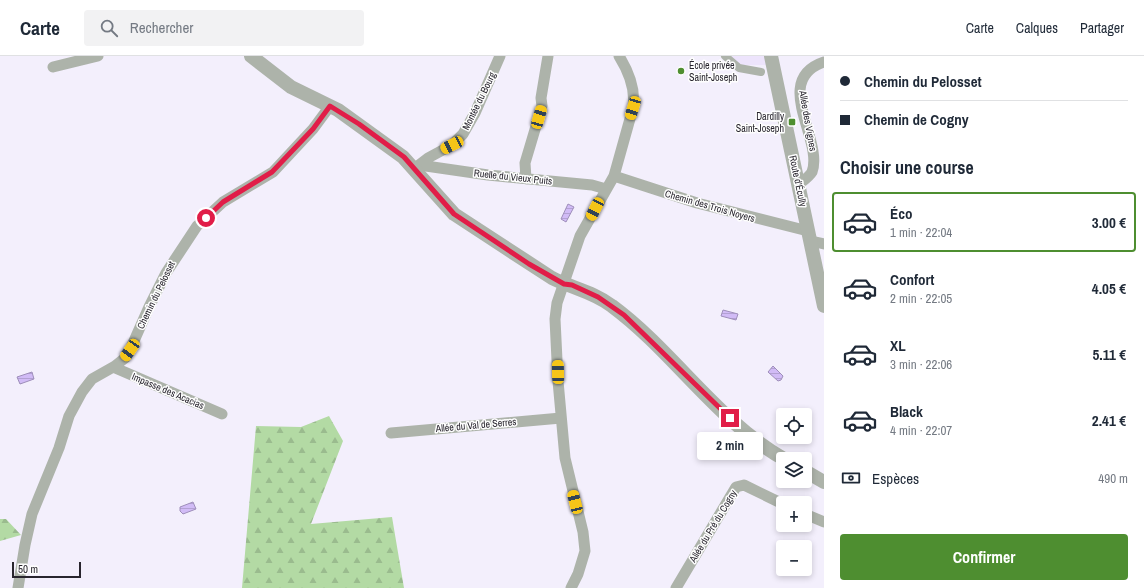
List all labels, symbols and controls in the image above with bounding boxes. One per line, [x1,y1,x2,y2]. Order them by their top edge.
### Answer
search box [84,10,364,46]
text: Carte [20,15,60,41]
icon: search [98,17,120,39]
text: Rechercher [130,17,193,38]
text: Carte [966,19,994,37]
text: Calques [1016,19,1058,37]
text: Partager [1080,19,1124,37]
place label: École privée Saint-Joseph [689,59,737,84]
marker: École privée Saint-Joseph [676,66,686,76]
street label: Montée du Bourg [459,69,499,132]
text: Chemin du Pelosset [864,71,982,92]
street label: Allée des Vignes [796,89,820,152]
car [624,95,642,121]
car [530,104,548,130]
text: Chemin de Cogny [864,109,969,130]
place label: Dardilly Saint-Joseph [736,110,785,135]
marker: Dardilly Saint-Joseph [787,117,797,127]
car [439,134,465,156]
street label: Route d'Écully [786,154,810,209]
text: Choisir une course [840,155,974,180]
street label: Ruelle du Vieux Puits [473,166,553,188]
street label: Chemin des Trois Noyers [664,187,756,225]
car [584,196,606,222]
text: Éco [890,203,913,224]
icon: car [842,204,878,240]
route start [197,209,215,227]
text: 3.00 € [1092,212,1126,233]
text: 1 min · 22:04 [890,224,952,241]
street label: Chemin du Pelosset [134,258,178,331]
text: Confort [890,269,934,290]
icon: car [842,270,878,306]
text: 4.05 € [1092,278,1126,299]
text: 2 min · 22:05 [890,290,952,307]
text: XL [890,335,906,356]
icon: car [842,336,878,372]
car [118,337,142,363]
text: 5.11 € [1092,344,1126,365]
text: 3 min · 22:06 [890,356,952,373]
car [552,360,564,384]
street label: Impasse des Acacias [130,370,206,412]
text: Black [890,401,923,422]
icon: car [842,402,878,438]
map controls [776,408,812,576]
button: locate [776,408,812,444]
route end [721,409,739,427]
text: 2.41 € [1092,410,1126,431]
street label: Allée du Val de Serres [434,415,517,435]
text: 4 min · 22:07 [890,422,952,439]
callout: 2 min [697,432,763,460]
text: 2 min [716,437,744,454]
button: layers [776,452,812,488]
icon: cash [840,467,862,489]
text: Espèces [872,468,919,489]
text: 490 m [1098,470,1128,487]
street label: Allée du Pré du Cogny [686,487,740,565]
car [566,489,584,515]
button: + [776,496,812,532]
button: Confirmer [840,534,1128,580]
button: − [776,540,812,576]
scale bar [12,560,81,579]
text: 50 m [18,562,38,576]

